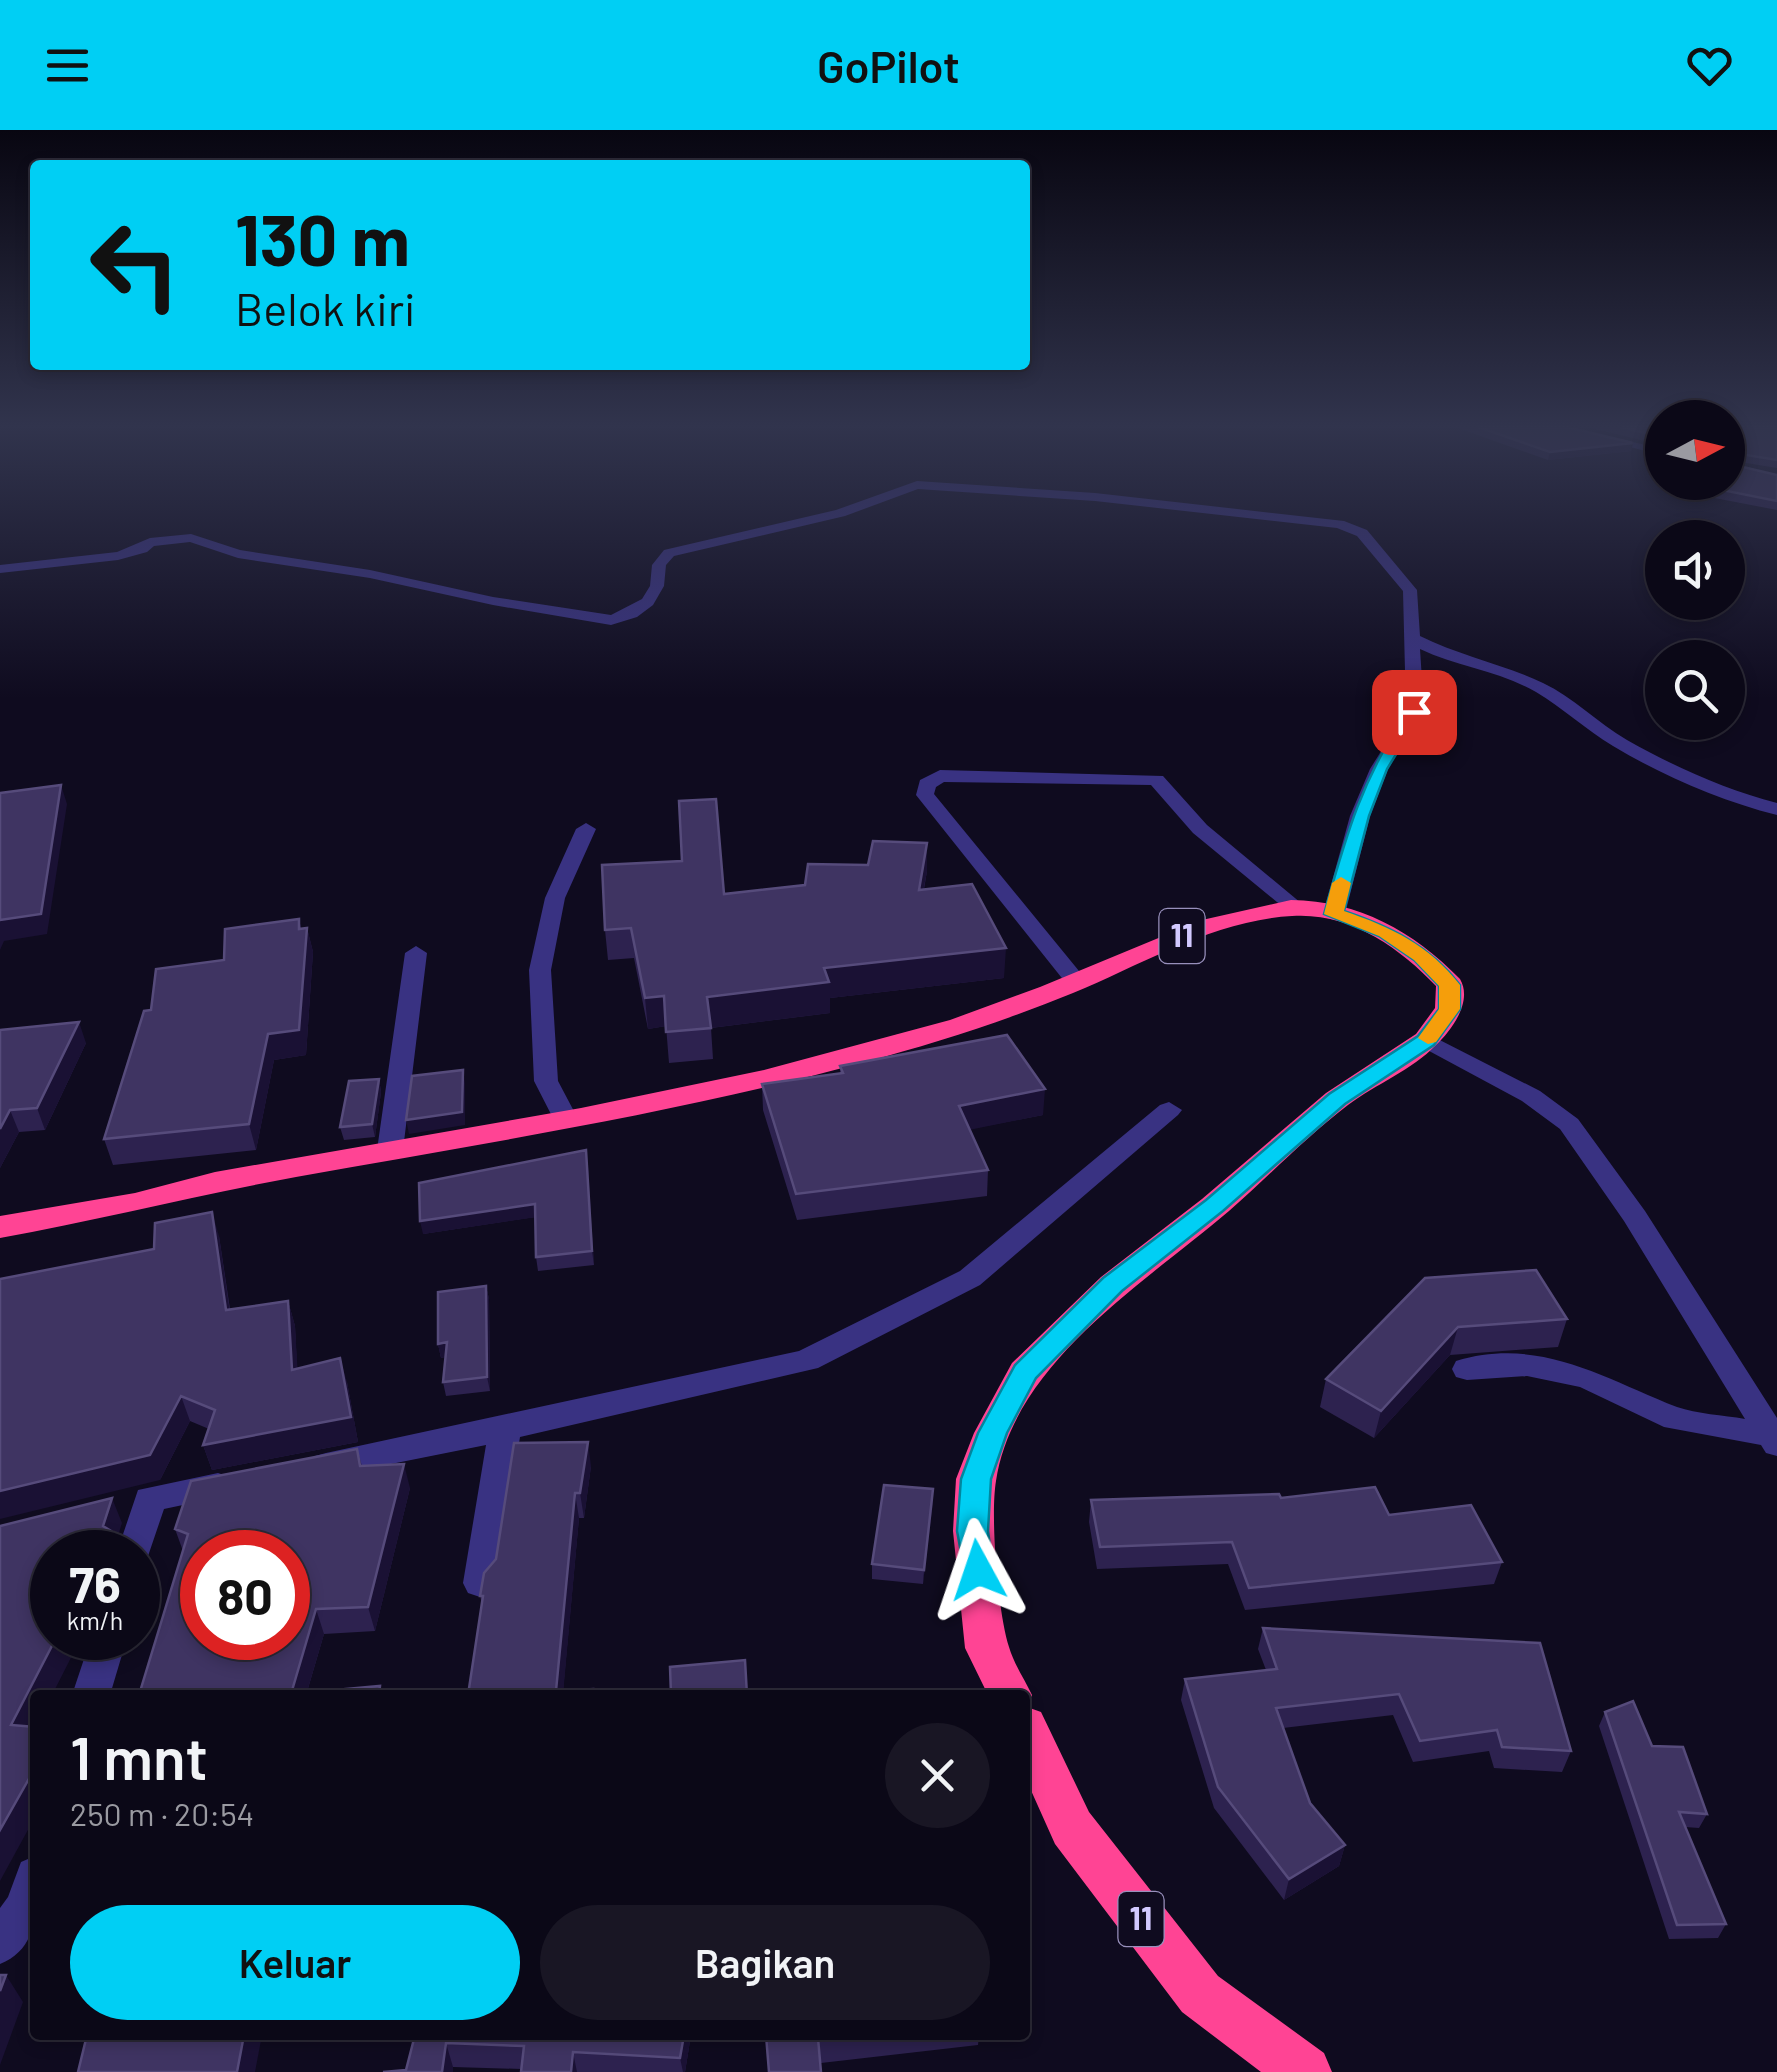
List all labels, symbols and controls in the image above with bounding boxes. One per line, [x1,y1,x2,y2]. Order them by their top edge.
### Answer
icon: menu [40,38,95,93]
text: GoPilot [817,38,960,92]
icon: heart [1682,38,1737,93]
text: 130 m [235,196,410,280]
icon: left [70,200,200,330]
text: Belok kiri [235,281,416,335]
north arrow [1645,400,1745,500]
map controls [1645,400,1745,740]
button: sound [1645,520,1745,620]
button: search [1645,640,1745,740]
pin [1372,670,1457,755]
icon: arrive [1387,685,1442,740]
road number: 11 [1160,909,1204,963]
position arrow [926,1518,1030,1622]
speed limit sign: 80 [180,1530,310,1660]
text: 76 [69,1553,121,1613]
text: km/h [67,1605,123,1635]
text: 1 mnt [70,1720,208,1792]
button: close [885,1723,990,1828]
text: 250 m · 20:54 [70,1794,254,1832]
road number: 11 [1118,1892,1164,1946]
button: Keluar [70,1905,520,2020]
button: Bagikan [540,1905,990,2020]

